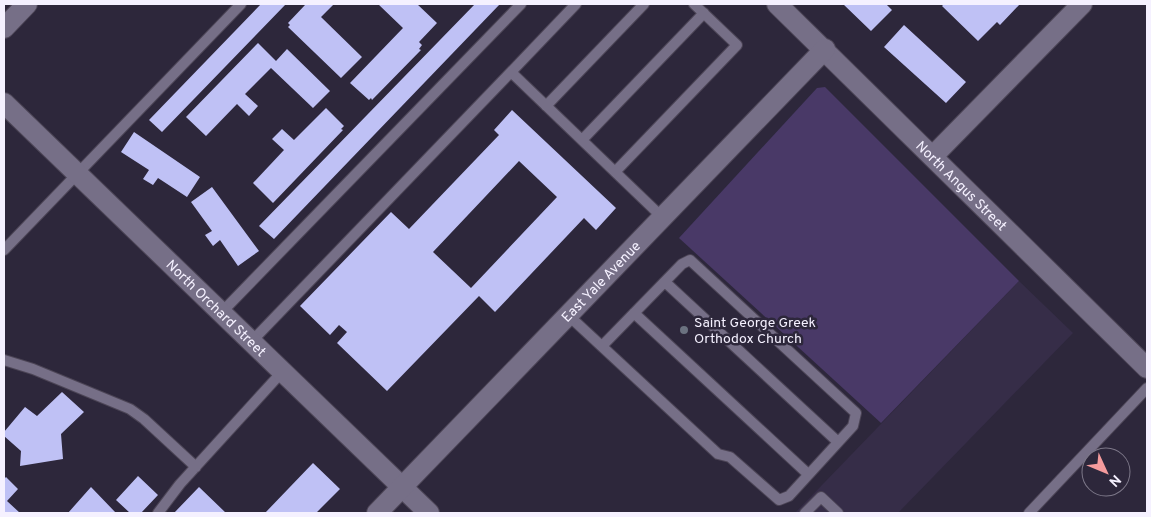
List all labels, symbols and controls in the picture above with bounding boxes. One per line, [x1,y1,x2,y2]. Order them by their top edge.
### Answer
street label: North Angus Street [912,138,1010,235]
street label: East Yale Avenue [559,238,645,327]
street label: North Orchard Street [162,257,269,361]
place label: Saint George Greek Orthodox Church [694,315,816,348]
marker: Saint George Greek Orthodox Church [678,324,690,336]
north arrow [1081,447,1131,497]
text: N [1105,470,1124,490]

